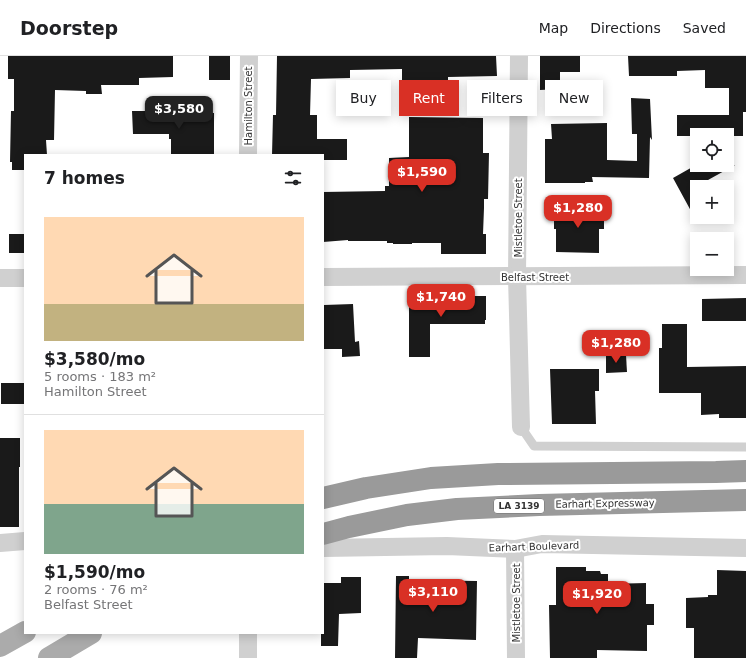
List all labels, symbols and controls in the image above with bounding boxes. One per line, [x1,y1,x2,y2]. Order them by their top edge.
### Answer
text: Doorstep [20,17,118,39]
text: Map [539,20,568,36]
text: Directions [590,20,661,36]
text: Saved [683,20,726,36]
street label: Hamilton Street [243,66,254,145]
chip: Buy [336,80,391,116]
chip: Rent [399,80,459,116]
chip: Filters [467,80,537,116]
chip: New [545,80,603,116]
pin: $3,580 [146,96,212,130]
text: $3,580 [154,101,204,116]
map controls [690,128,734,276]
button: locate [690,128,734,172]
pin: $1,590 [389,159,455,193]
text: $1,590 [397,164,447,179]
icon: filters [282,167,304,189]
text: 7 homes [44,168,125,188]
street label: Mistletoe Street [513,178,524,258]
button: + [690,180,734,224]
pin: $1,280 [545,195,611,229]
text: $1,280 [553,200,603,215]
button: − [690,232,734,276]
icon: home [138,243,210,315]
street label: Belfast Street [501,272,569,283]
pin: $1,740 [408,284,474,318]
text: $1,740 [416,289,466,304]
pin: $1,280 [583,330,649,364]
text: $1,280 [591,335,641,350]
text: $3,580/mo [44,349,145,369]
text: 5 rooms · 183 m² [44,369,156,384]
text: Hamilton Street [44,384,147,399]
icon: home [138,456,210,528]
street label: Earhart Expressway [555,497,655,510]
road number: LA 3139 [494,499,544,513]
street label: Earhart Boulevard [489,539,580,554]
text: $1,590/mo [44,562,145,582]
street label: Mistletoe Street [511,563,522,643]
pin: $3,110 [400,579,466,613]
pin: $1,920 [564,581,630,615]
text: 2 rooms · 76 m² [44,582,148,597]
text: $3,110 [408,584,458,599]
text: $1,920 [572,586,622,601]
text: Belfast Street [44,597,133,612]

